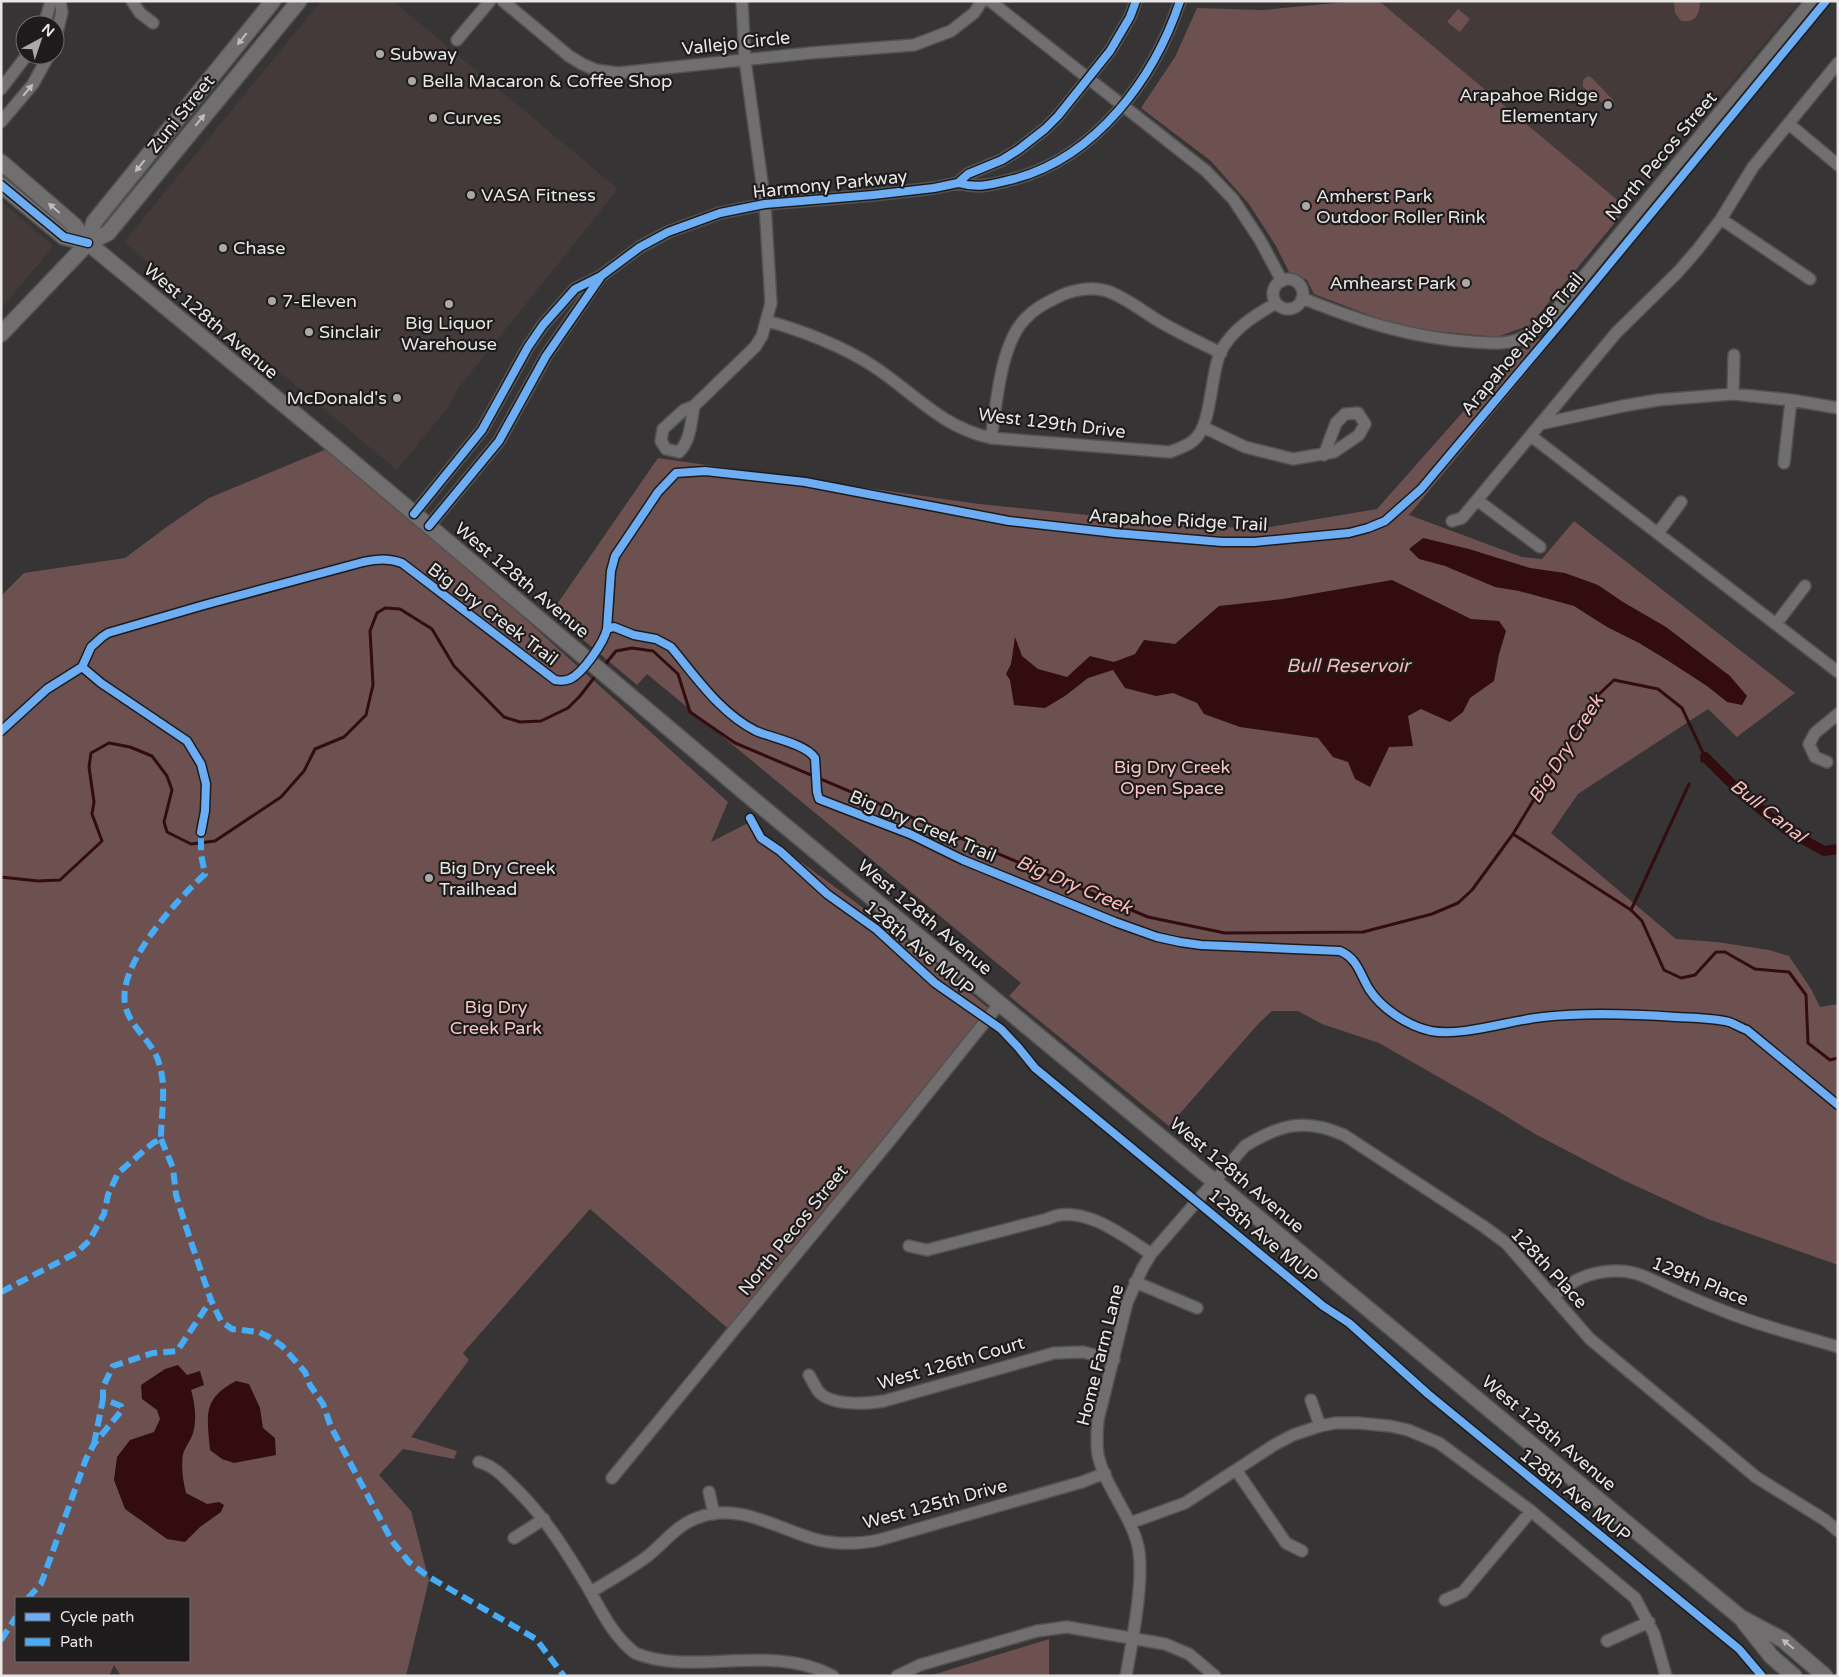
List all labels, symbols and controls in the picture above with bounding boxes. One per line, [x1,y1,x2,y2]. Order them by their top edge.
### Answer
north arrow [15,15,65,65]
text: N [38,20,58,41]
street label: Vallejo Circle [681,26,791,60]
one-way arrow [237,32,248,45]
place label: Subway [390,43,457,65]
marker: Subway [374,48,386,60]
street label: Zuni Street [143,70,219,157]
place label: Bella Macaron & Coffee Shop [422,70,672,92]
marker: Bella Macaron & Coffee Shop [406,75,418,87]
place label: Arapahoe Ridge Elementary [1459,84,1598,127]
one-way arrow [22,85,34,97]
street label: North Pecos Street [1601,87,1722,225]
marker: Arapahoe Ridge Elementary [1602,99,1614,111]
place label: Curves [443,107,501,129]
marker: Curves [427,112,439,124]
one-way arrow [195,113,206,126]
one-way arrow [135,159,146,172]
street label: Harmony Parkway [752,165,909,203]
place label: VASA Fitness [481,184,596,206]
place label: Amherst Park Outdoor Roller Rink [1316,185,1486,228]
marker: VASA Fitness [465,189,477,201]
marker: Amherst Park Outdoor Roller Rink [1300,200,1312,212]
one-way arrow [49,202,61,214]
place label: Chase [233,237,285,259]
marker: Chase [217,242,229,254]
street label: West 128th Avenue [139,258,283,384]
street label: Arapahoe Ridge Trail [1456,268,1588,420]
place label: Amhearst Park [1329,272,1456,294]
marker: Amhearst Park [1460,277,1472,289]
place label: 7-Eleven [282,290,357,312]
marker: 7-Eleven [266,295,278,307]
marker: Big Liquor Warehouse [443,298,455,310]
place label: Big Liquor Warehouse [401,312,497,355]
place label: Sinclair [319,321,381,343]
marker: Sinclair [303,326,315,338]
place label: McDonald's [287,387,387,409]
marker: McDonald's [391,392,403,404]
street label: West 129th Drive [977,403,1127,443]
street label: Arapahoe Ridge Trail [1088,504,1268,536]
street label: West 128th Avenue [450,517,594,643]
street label: Big Dry Creek Trail [424,558,562,670]
water label: Bull Reservoir [1286,655,1413,677]
water label: Big Dry Creek [1524,690,1609,807]
park label: Big Dry Creek Open Space [1114,756,1231,799]
water label: Bull Canal [1726,775,1812,849]
street label: Big Dry Creek Trail [846,785,1000,867]
water label: Big Dry Creek [1013,851,1136,920]
street label: West 128th Avenue [853,854,997,980]
place label: Big Dry Creek Trailhead [439,857,556,900]
marker: Big Dry Creek Trailhead [423,872,435,884]
street label: 128th Ave MUP [860,896,978,1000]
park label: Big Dry Creek Park [450,996,542,1039]
street label: West 128th Avenue [1165,1112,1309,1238]
street label: North Pecos Street [734,1160,853,1300]
street label: 128th Ave MUP [1204,1184,1322,1288]
street label: 128th Place [1506,1223,1592,1313]
street label: 129th Place [1648,1252,1752,1310]
street label: Home Farm Lane [1072,1282,1128,1428]
street label: West 126th Court [875,1331,1027,1395]
street label: West 128th Avenue [1477,1370,1621,1496]
street label: 128th Ave MUP [1515,1443,1635,1547]
street label: West 125th Drive [860,1474,1010,1534]
legend [15,1597,190,1662]
text: Cycle path [60,1608,134,1626]
text: Path [60,1633,93,1651]
one-way arrow [1782,1639,1795,1650]

